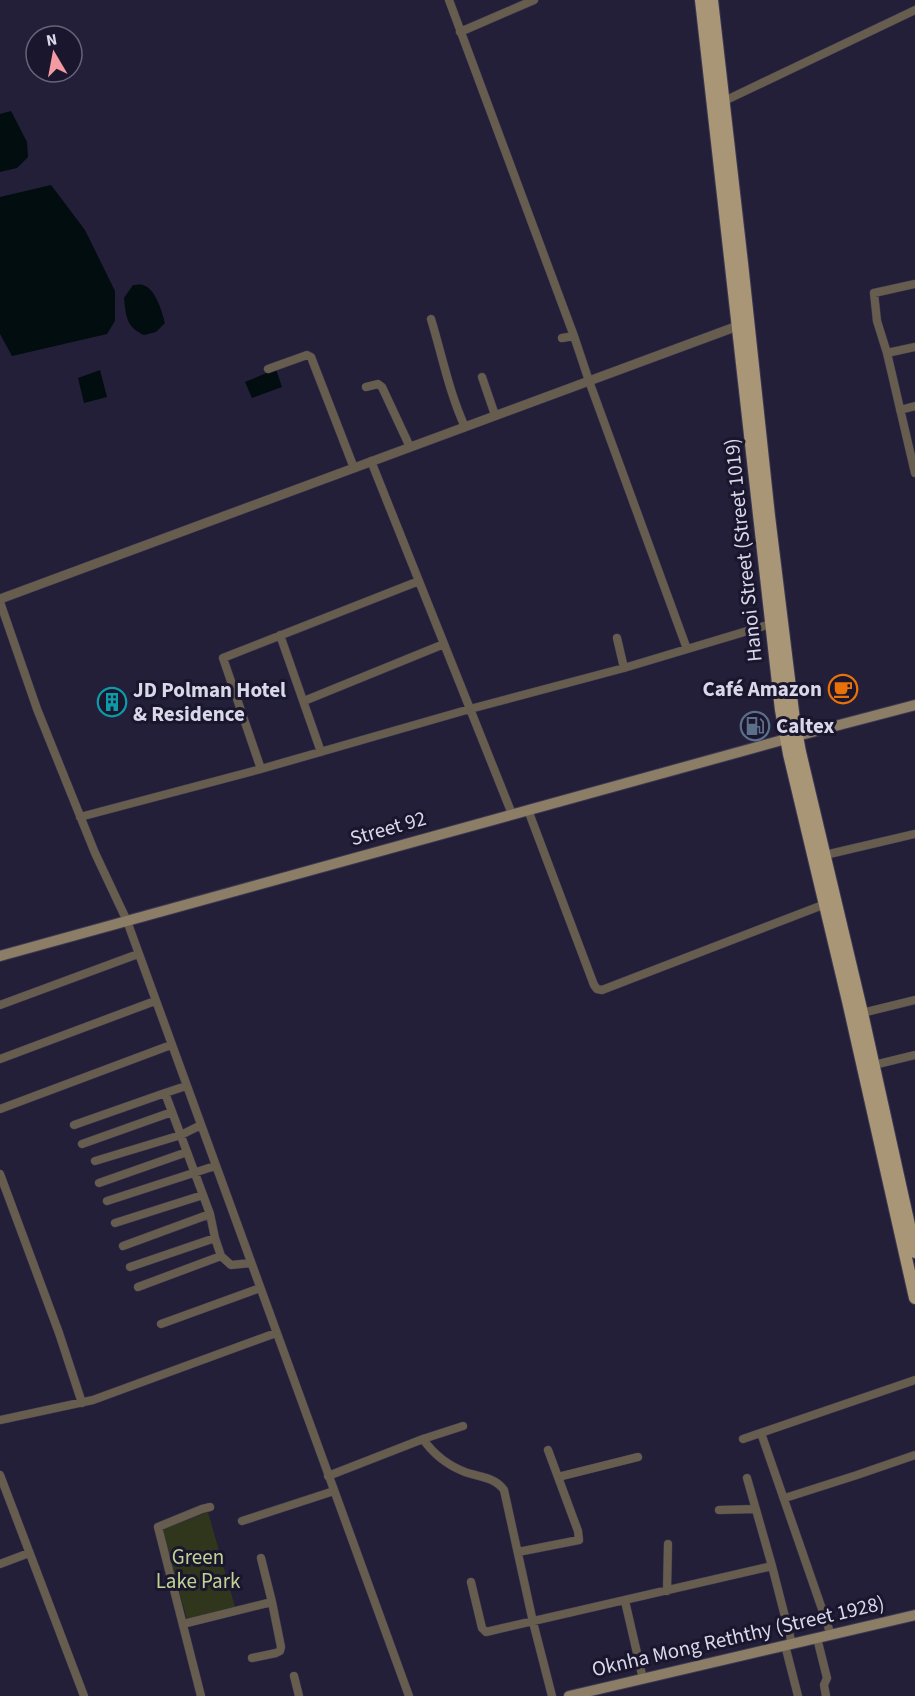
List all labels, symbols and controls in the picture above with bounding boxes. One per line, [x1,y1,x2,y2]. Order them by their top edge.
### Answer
north arrow [24,24,84,84]
text: N [44,28,59,52]
street label: Hanoi Street (Street 1019) [716,437,770,663]
cafe icon: Café Amazon [827,673,859,705]
place label: Café Amazon [702,674,822,704]
place label: JD Polman Hotel & Residence [133,675,286,729]
building icon: JD Polman Hotel & Residence [96,686,128,718]
fuel station icon: Caltex [739,710,771,742]
place label: Caltex [776,711,834,741]
street label: Street 92 [347,803,429,853]
park label: Green Lake Park [156,1542,241,1596]
street label: Oknha Mong Reththy (Street 1928) [589,1588,887,1684]

